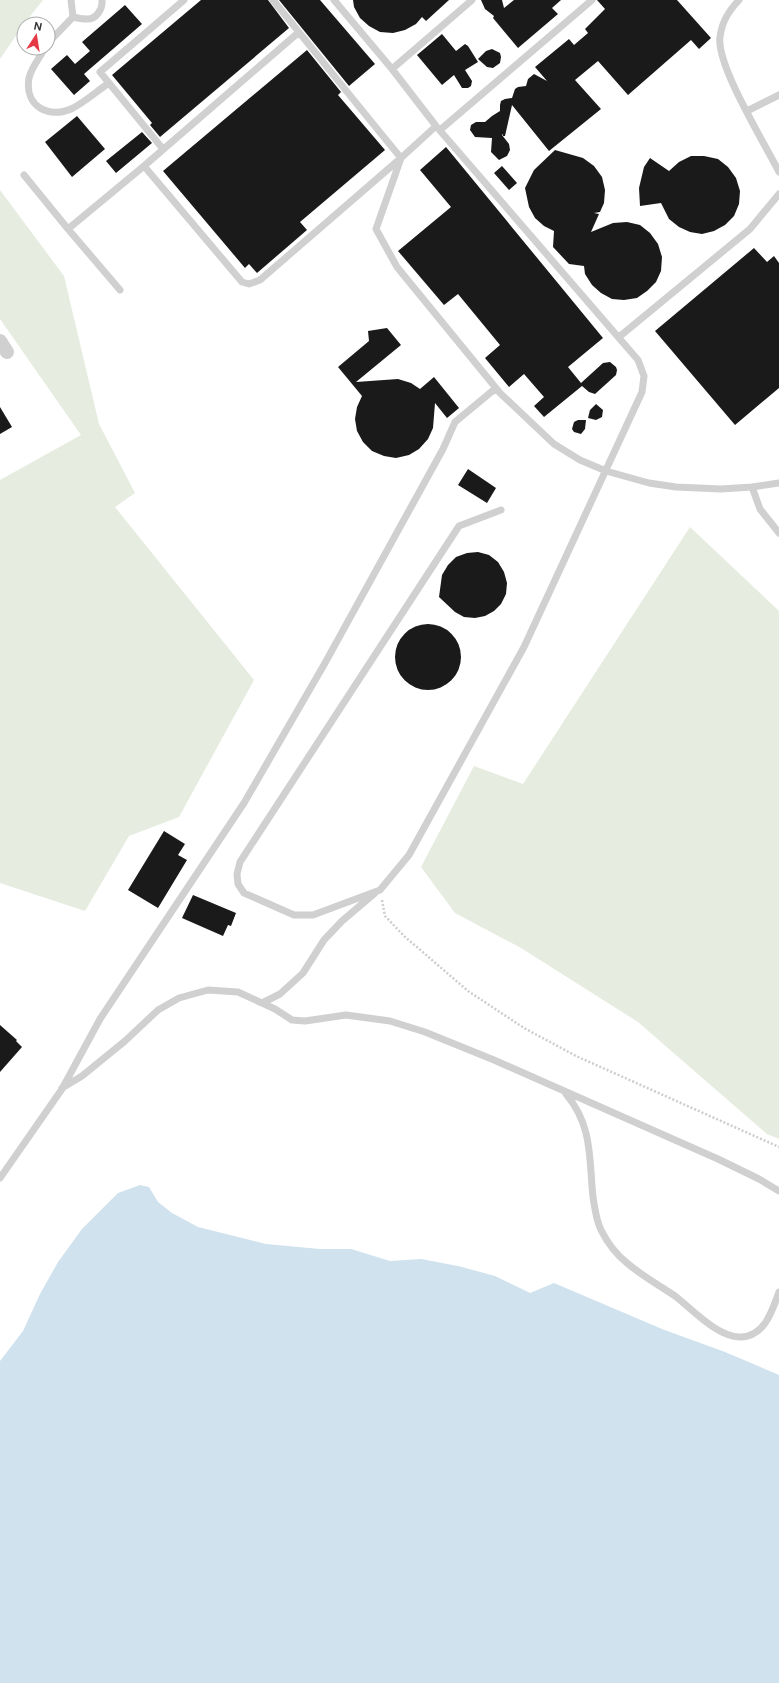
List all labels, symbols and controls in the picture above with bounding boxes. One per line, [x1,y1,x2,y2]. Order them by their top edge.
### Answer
north arrow [16,16,56,56]
text: N [33,19,43,34]

